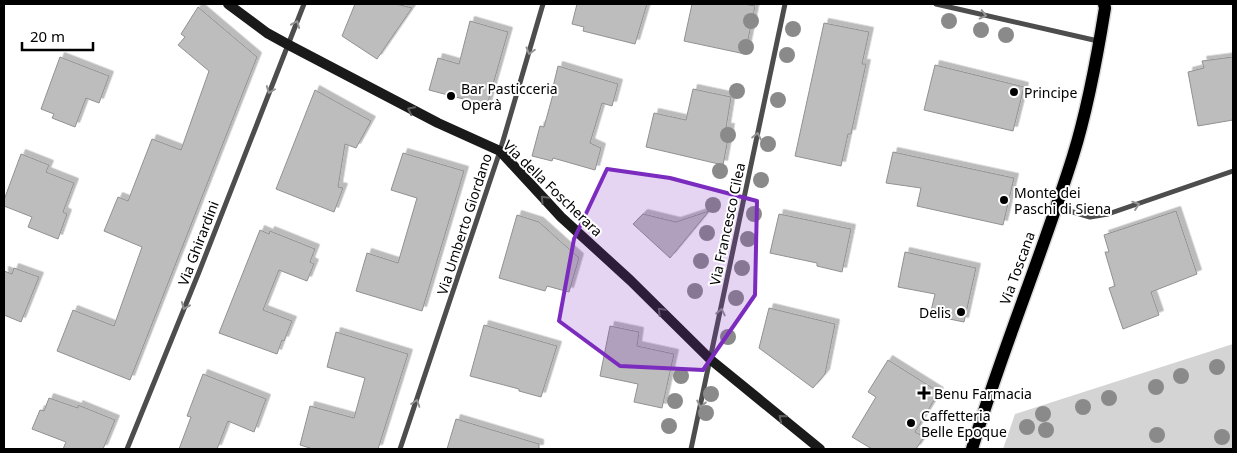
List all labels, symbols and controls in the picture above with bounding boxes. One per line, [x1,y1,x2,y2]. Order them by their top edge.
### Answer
one-way arrow [979,9,988,20]
scale bar [22,20,94,52]
one-way arrow [289,20,300,29]
text: 20 m [30,26,65,46]
one-way arrow [525,46,535,54]
place label: Bar Pasticceria Operà [461,79,558,114]
place label: Principe [1024,83,1077,102]
one-way arrow [266,85,276,94]
marker: Principe [1008,86,1020,98]
marker: Bar Pasticceria Operà [445,90,457,102]
one-way arrow [407,106,416,116]
one-way arrow [752,131,762,140]
street label: Via della Foscherara [499,136,607,240]
street label: Via Umberto Giordano [432,151,496,297]
street label: Via Francesco Cilea [705,161,749,287]
place label: Monte dei Paschi di Siena [1014,183,1111,218]
marker: Monte dei Paschi di Siena [998,194,1010,206]
one-way arrow [540,195,549,204]
street label: Via Ghirardini [173,198,223,288]
one-way arrow [1131,200,1140,210]
street label: Via Toscana [995,229,1039,307]
one-way arrow [181,301,191,310]
place label: Delis [919,303,951,322]
marker: Delis [955,306,967,318]
one-way arrow [658,307,667,316]
one-way arrow [715,308,725,316]
place label: Benu Farmacia [934,384,1032,403]
marker: Benu Farmacia [918,387,930,399]
one-way arrow [410,399,420,408]
one-way arrow [696,400,707,409]
place label: Caffetteria Belle Epoque [921,406,1007,441]
one-way arrow [779,415,788,424]
marker: Caffetteria Belle Epoque [905,417,917,429]

